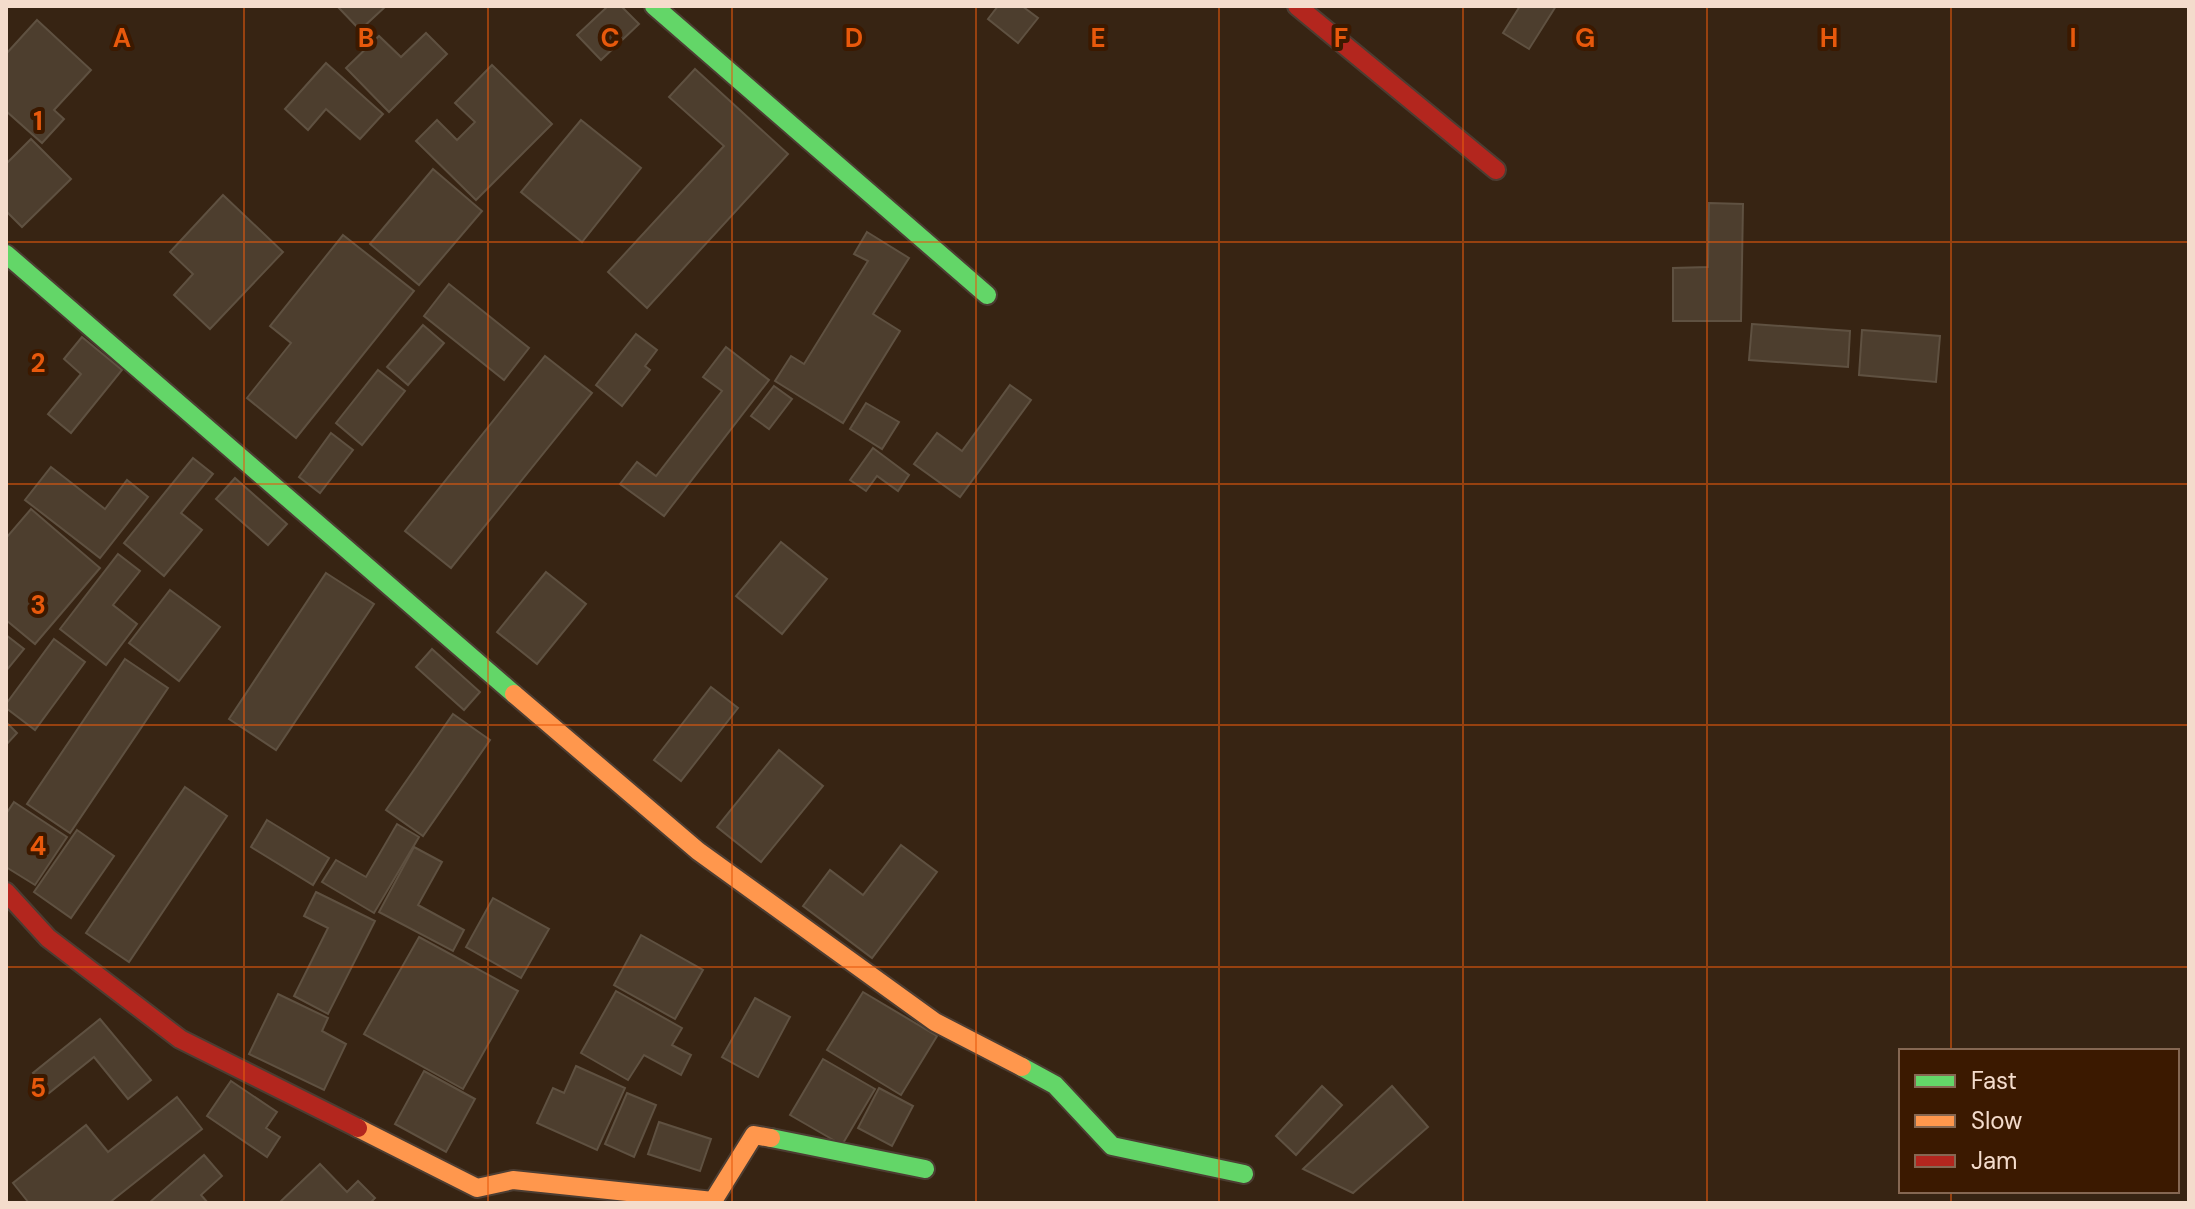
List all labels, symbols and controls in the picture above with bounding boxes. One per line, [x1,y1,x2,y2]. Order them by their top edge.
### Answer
text: A [113,21,131,55]
text: B [358,21,374,55]
text: C [600,21,620,55]
text: D [845,21,863,55]
text: E [1090,21,1106,55]
text: F [1334,21,1348,55]
text: G [1575,21,1595,55]
text: H [1820,21,1838,55]
text: I [2069,21,2077,55]
text: 1 [33,104,43,138]
text: 2 [30,346,46,380]
text: 3 [30,588,46,622]
text: 4 [30,829,46,863]
legend [1899,1049,2179,1193]
text: Fast [1971,1065,2017,1096]
text: 5 [30,1071,46,1105]
text: Slow [1971,1105,2022,1136]
text: Jam [1971,1145,2017,1176]

